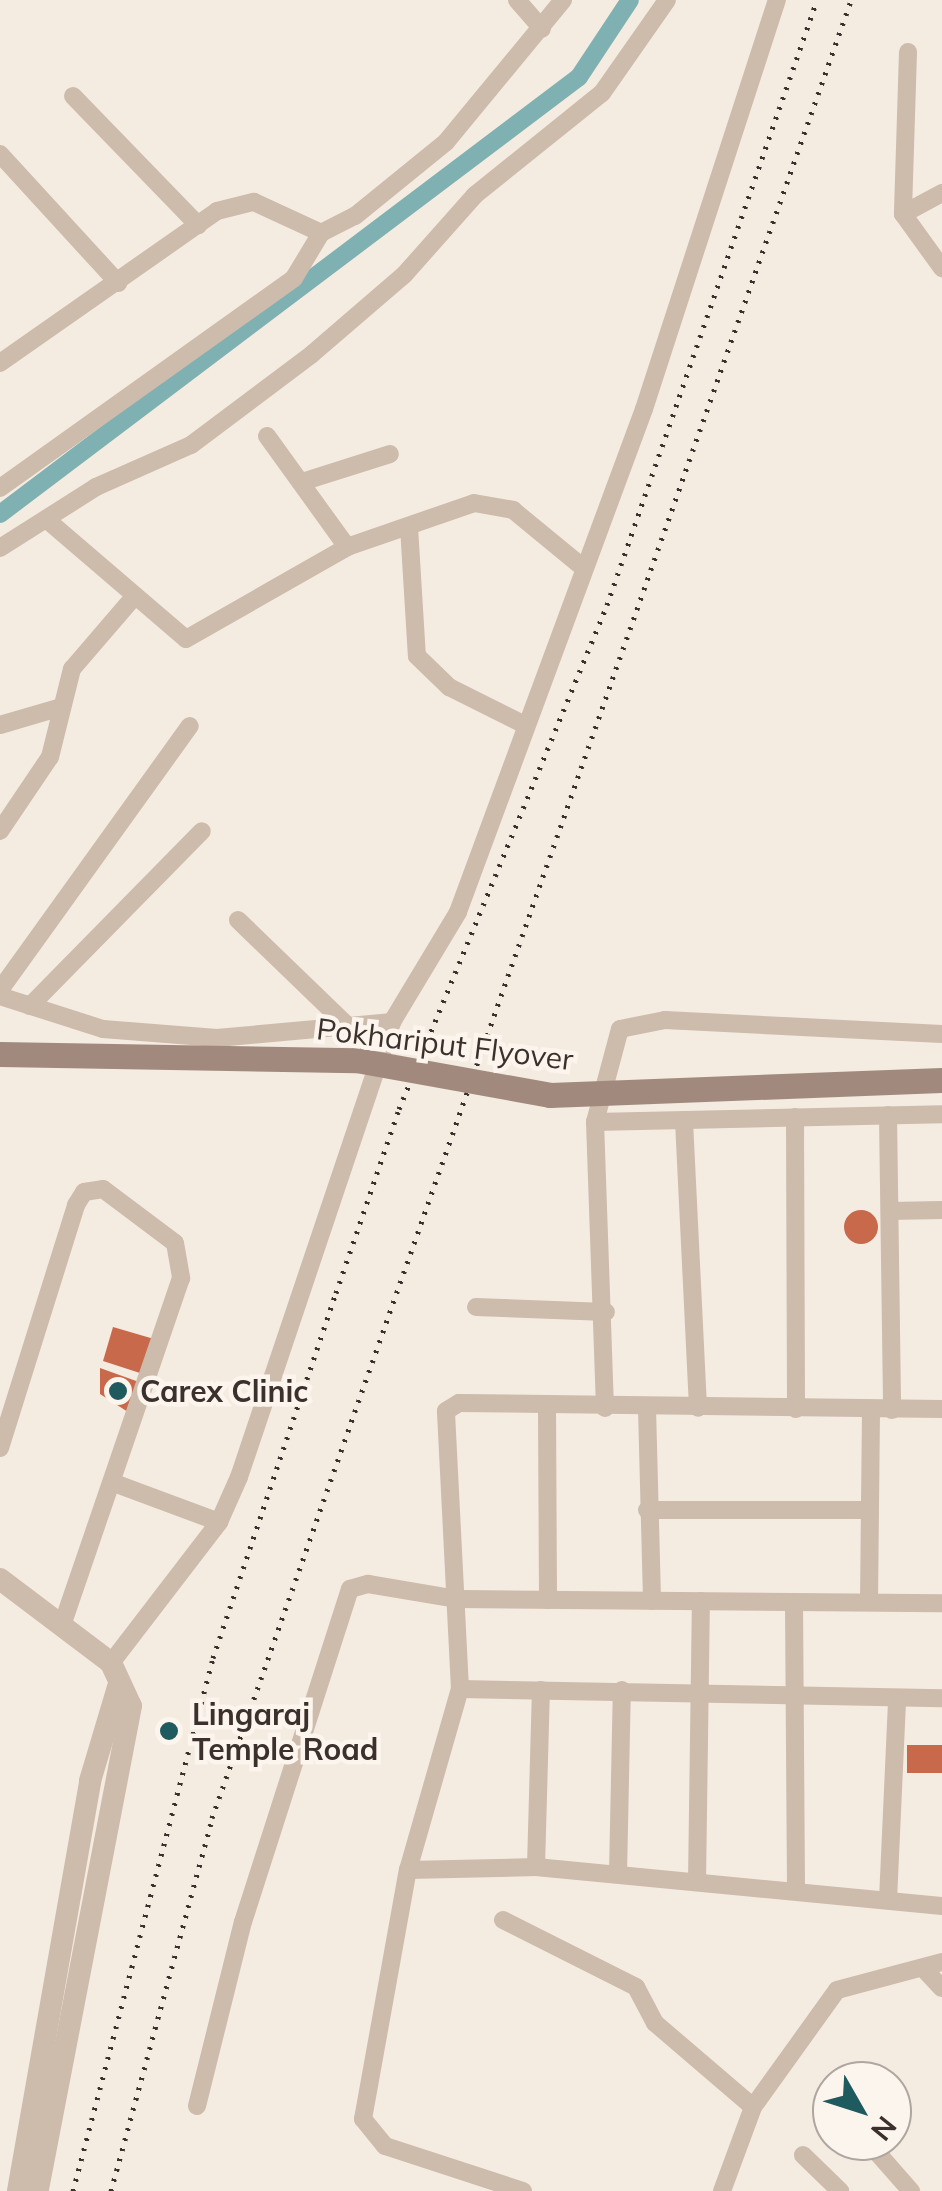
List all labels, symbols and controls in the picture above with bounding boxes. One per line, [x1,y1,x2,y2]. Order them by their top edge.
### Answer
street label: Pokhariput Flyover [315,1010,575,1078]
place label: Carex Clinic [140,1373,308,1409]
marker: Carex Clinic [105,1378,131,1404]
place label: Lingaraj Temple Road [192,1696,378,1766]
marker: Lingaraj Temple Road [156,1718,182,1744]
north arrow [812,2061,912,2161]
text: N [864,2110,904,2148]

